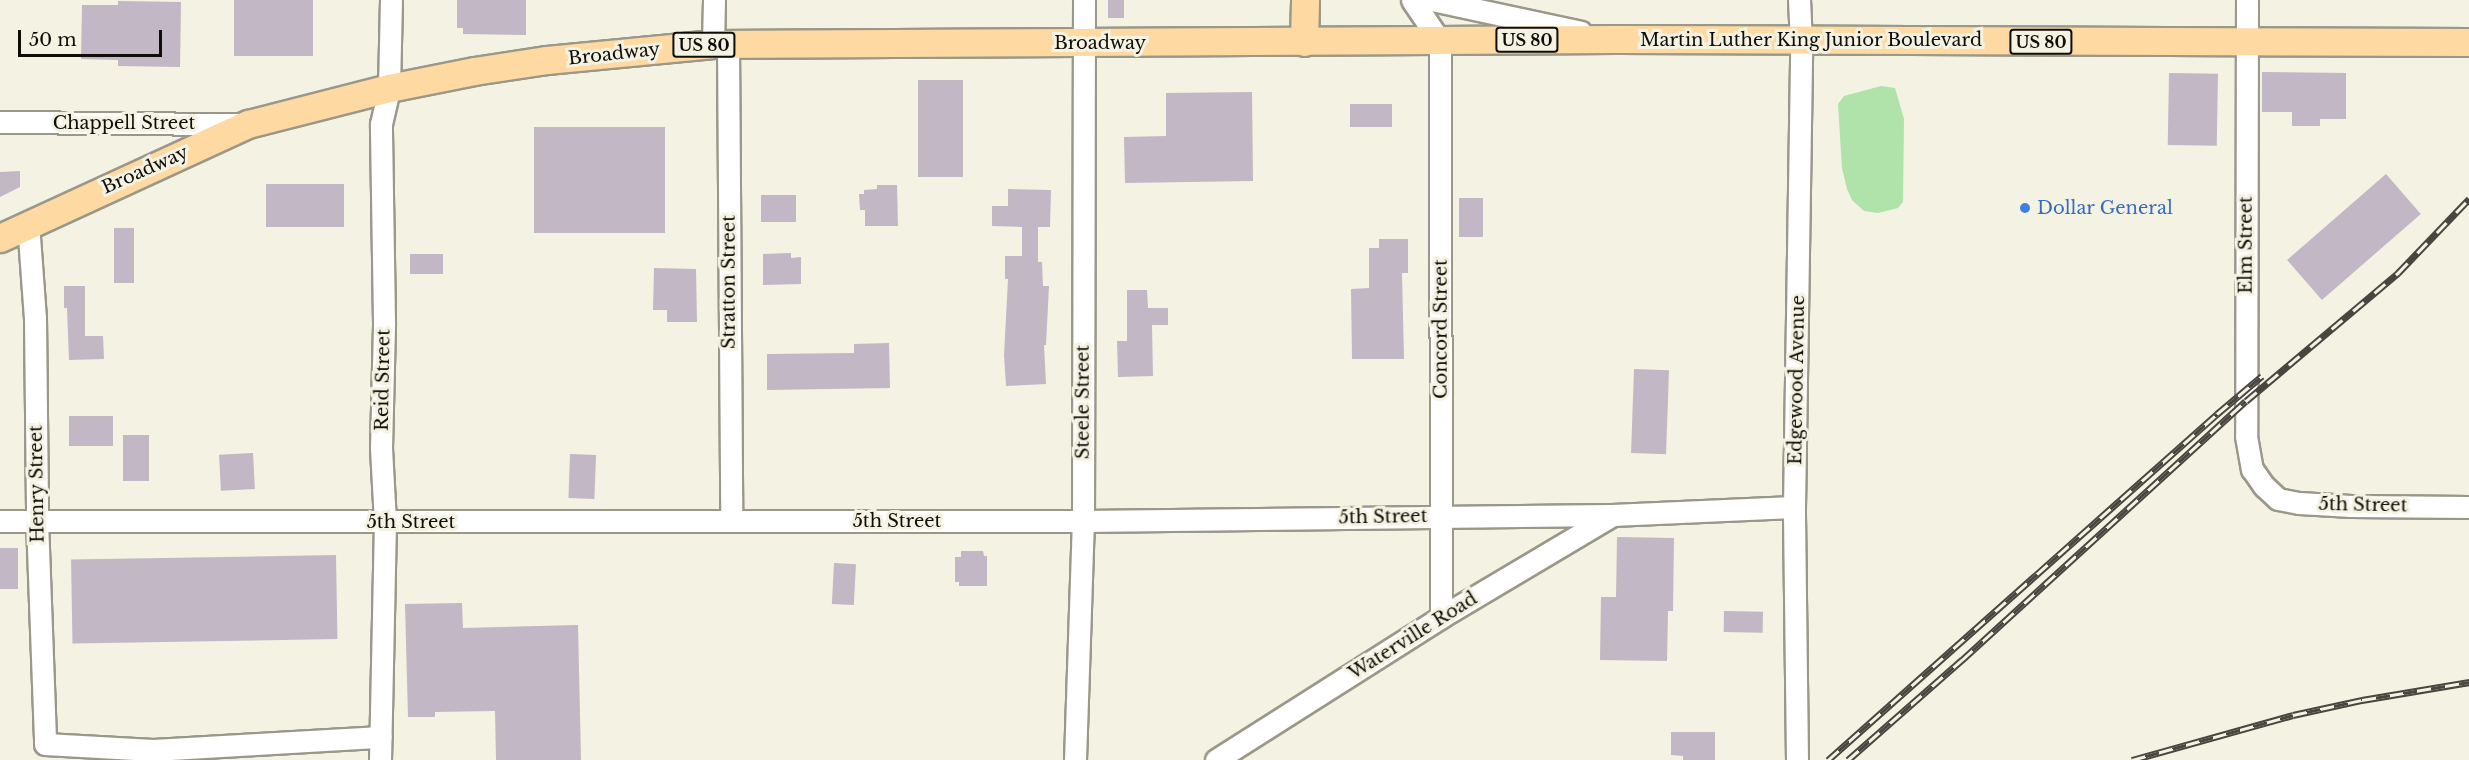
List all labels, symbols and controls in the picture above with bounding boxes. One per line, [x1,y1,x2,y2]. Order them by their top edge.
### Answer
scale bar [21,18,165,56]
road number: US 80 [1494,27,1560,53]
text: 50 m [29,29,77,51]
street label: Martin Luther King Junior Boulevard [1639,29,1983,51]
road number: US 80 [2008,29,2074,55]
road number: US 80 [671,32,737,58]
street label: Broadway [1054,32,1146,54]
street label: Broadway [567,38,661,70]
street label: Chappell Street [53,112,195,134]
street label: Broadway [98,141,192,199]
street label: Elm Street [2235,196,2257,294]
place label: Dollar General [2037,197,2173,219]
marker: Dollar General [2018,201,2032,215]
street label: Stratton Street [718,215,740,349]
street label: Concord Street [1430,259,1452,399]
street label: Edgewood Avenue [1785,295,1809,465]
street label: Reid Street [371,329,395,431]
street label: Steele Street [1072,345,1094,459]
street label: Henry Street [25,425,49,543]
street label: 5th Street [2318,493,2408,517]
street label: 5th Street [1338,505,1428,529]
street label: 5th Street [853,510,941,532]
street label: 5th Street [367,511,455,533]
street label: Waterville Road [1345,588,1481,684]

